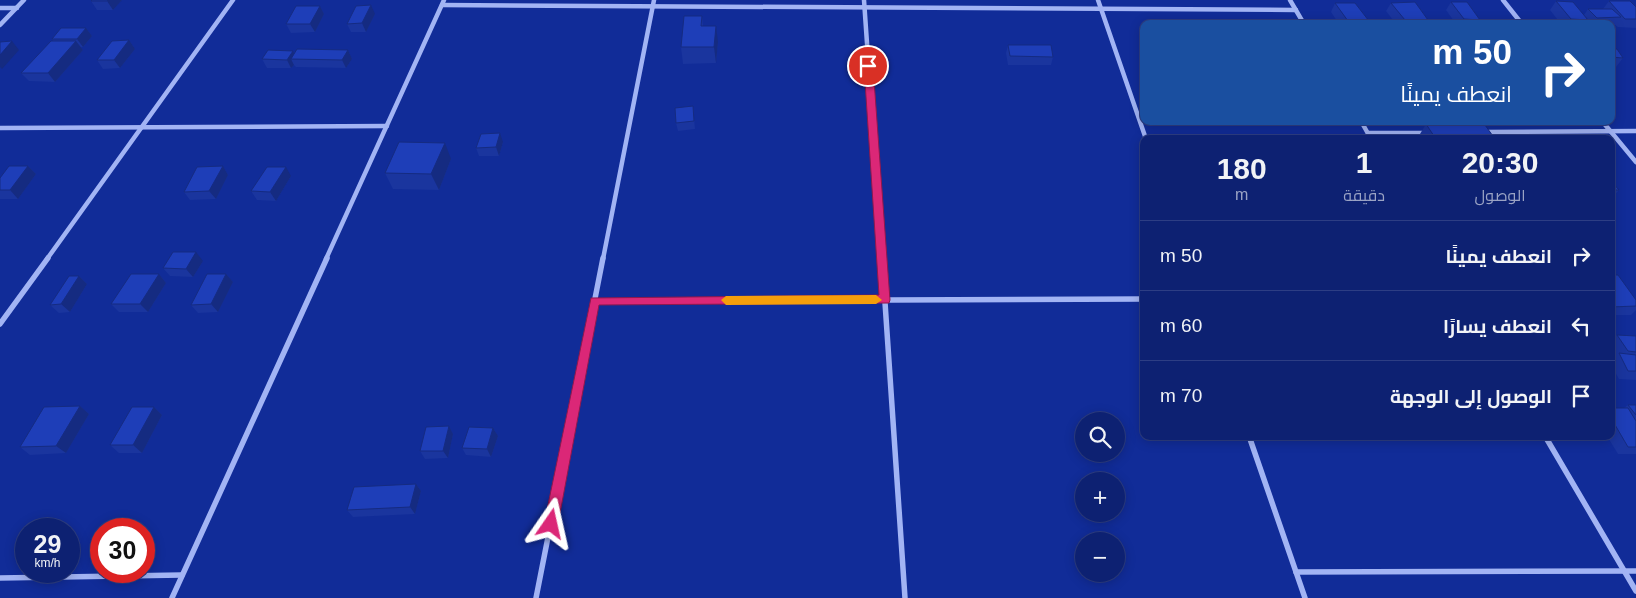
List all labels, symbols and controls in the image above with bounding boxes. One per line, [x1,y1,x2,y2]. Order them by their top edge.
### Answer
text: 50 m [1432,32,1512,71]
icon: right [1530,40,1595,105]
pin [847,45,889,87]
icon: arrive [854,52,882,80]
text: انعطف يمينًا [1400,82,1512,107]
text: 1 [1356,146,1373,179]
text: 20:30 [1462,146,1538,179]
text: 180 [1217,152,1267,185]
text: m [1235,186,1248,203]
text: دقيقة [1343,187,1385,204]
text: الوصول [1475,187,1525,204]
icon: right [1567,242,1595,270]
text: 50 m [1160,245,1202,266]
text: انعطف يمينًا [1445,246,1552,267]
icon: left [1567,312,1595,340]
text: 60 m [1160,315,1202,336]
text: انعطف يسارًا [1443,316,1552,337]
icon: arrive [1567,382,1595,410]
text: 70 m [1160,385,1202,406]
text: الوصول إلى الوجهة [1390,386,1552,407]
map controls [1075,412,1125,582]
button: search [1075,412,1125,462]
button: + [1075,472,1125,522]
position arrow [524,497,576,549]
speed limit sign: 30 [90,518,155,583]
text: 29 [34,530,61,558]
button: − [1075,532,1125,582]
text: km/h [34,556,61,570]

